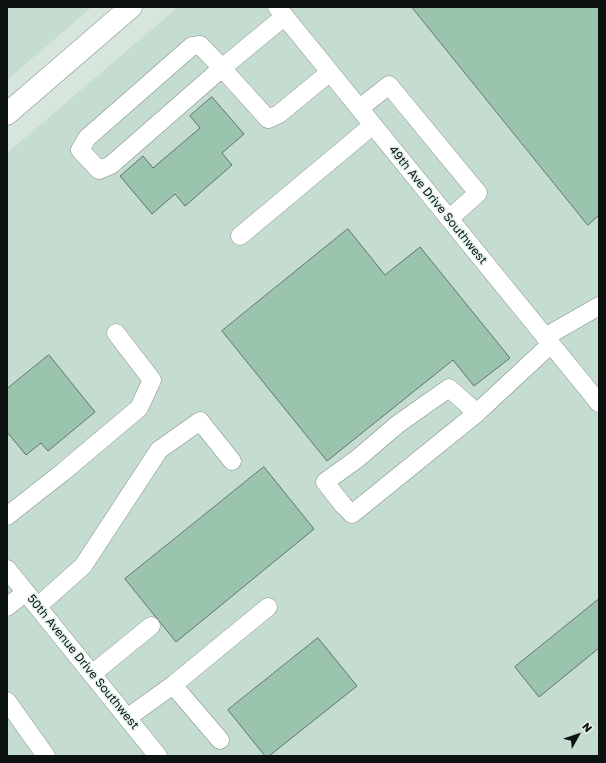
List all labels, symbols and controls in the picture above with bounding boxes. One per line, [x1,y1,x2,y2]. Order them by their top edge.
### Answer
street label: 49th Ave Drive Southwest [386,143,490,267]
street label: 50th Avenue Drive Southwest [24,592,142,732]
north arrow [558,715,598,755]
text: N [580,720,595,734]

